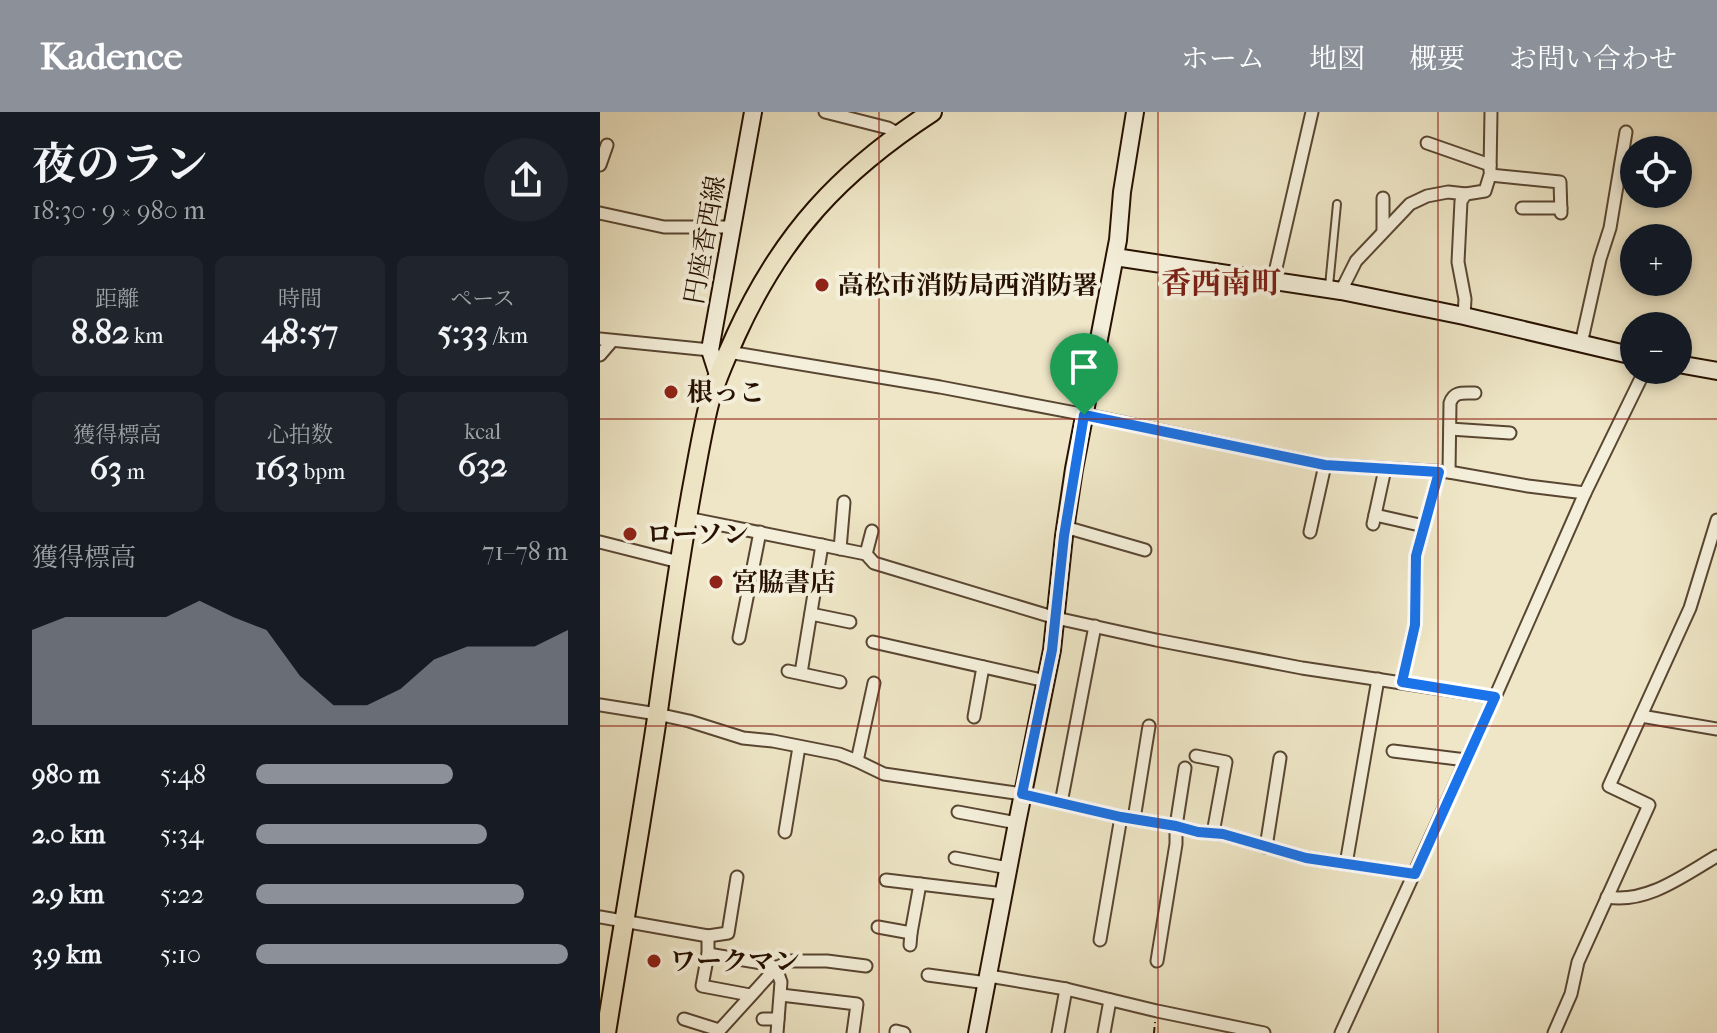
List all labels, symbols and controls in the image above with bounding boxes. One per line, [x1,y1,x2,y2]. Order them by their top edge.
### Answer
text: Kadence [40,34,183,79]
text: ホーム [1181,42,1265,75]
text: 地図 [1309,42,1365,75]
text: 概要 [1409,42,1465,75]
text: お問い合わせ [1509,42,1677,75]
map controls [1620,136,1692,384]
button: locate [1620,136,1692,208]
button: share [484,138,568,222]
text: 夜のラン [32,139,208,190]
street label: 円座香西線 [678,173,732,307]
text: 18:30 · 9 × 980 m [32,195,205,226]
button: + [1620,224,1692,296]
district label: 香西南町 [1161,266,1281,301]
place label: 高松市消防局西消防署 [838,270,1098,301]
marker: 高松市消防局西消防署 [813,276,831,294]
text: 距離 [95,286,139,312]
text: 時間 [278,286,322,312]
text: ペース [450,286,515,312]
text: 8.82 [71,312,129,352]
text: 48:57 [262,312,338,352]
text: 5:33 [437,312,488,352]
button: − [1620,312,1692,384]
text: km [129,323,164,349]
text: /km [488,323,528,349]
pin [1050,333,1118,415]
icon: arrive [1062,345,1106,389]
place label: 根っこ [687,377,765,408]
marker: 根っこ [662,383,680,401]
text: kcal [464,419,501,445]
text: 獲得標高 [73,422,161,448]
text: 心拍数 [267,422,333,448]
text: 632 [458,445,508,485]
text: 63 [90,448,122,488]
text: 163 [255,448,299,488]
text: m [122,459,145,485]
text: bpm [299,459,345,485]
place label: ローソン [646,519,749,550]
marker: ローソン [621,525,639,543]
text: 71–78 m [482,536,568,567]
text: 獲得標高 [32,542,136,573]
place label: 宮脇書店 [732,567,836,598]
marker: 宮脇書店 [707,573,725,591]
text: 980 m [32,759,100,790]
text: 5:48 [160,759,206,790]
text: 2.0 km [32,819,105,850]
text: 5:34 [160,819,204,850]
text: 2.9 km [32,879,104,910]
text: 5:22 [160,879,204,910]
text: 3.9 km [32,939,102,970]
text: 5:10 [160,939,201,970]
place label: ワークマン [670,946,800,977]
marker: ワークマン [645,952,663,970]

